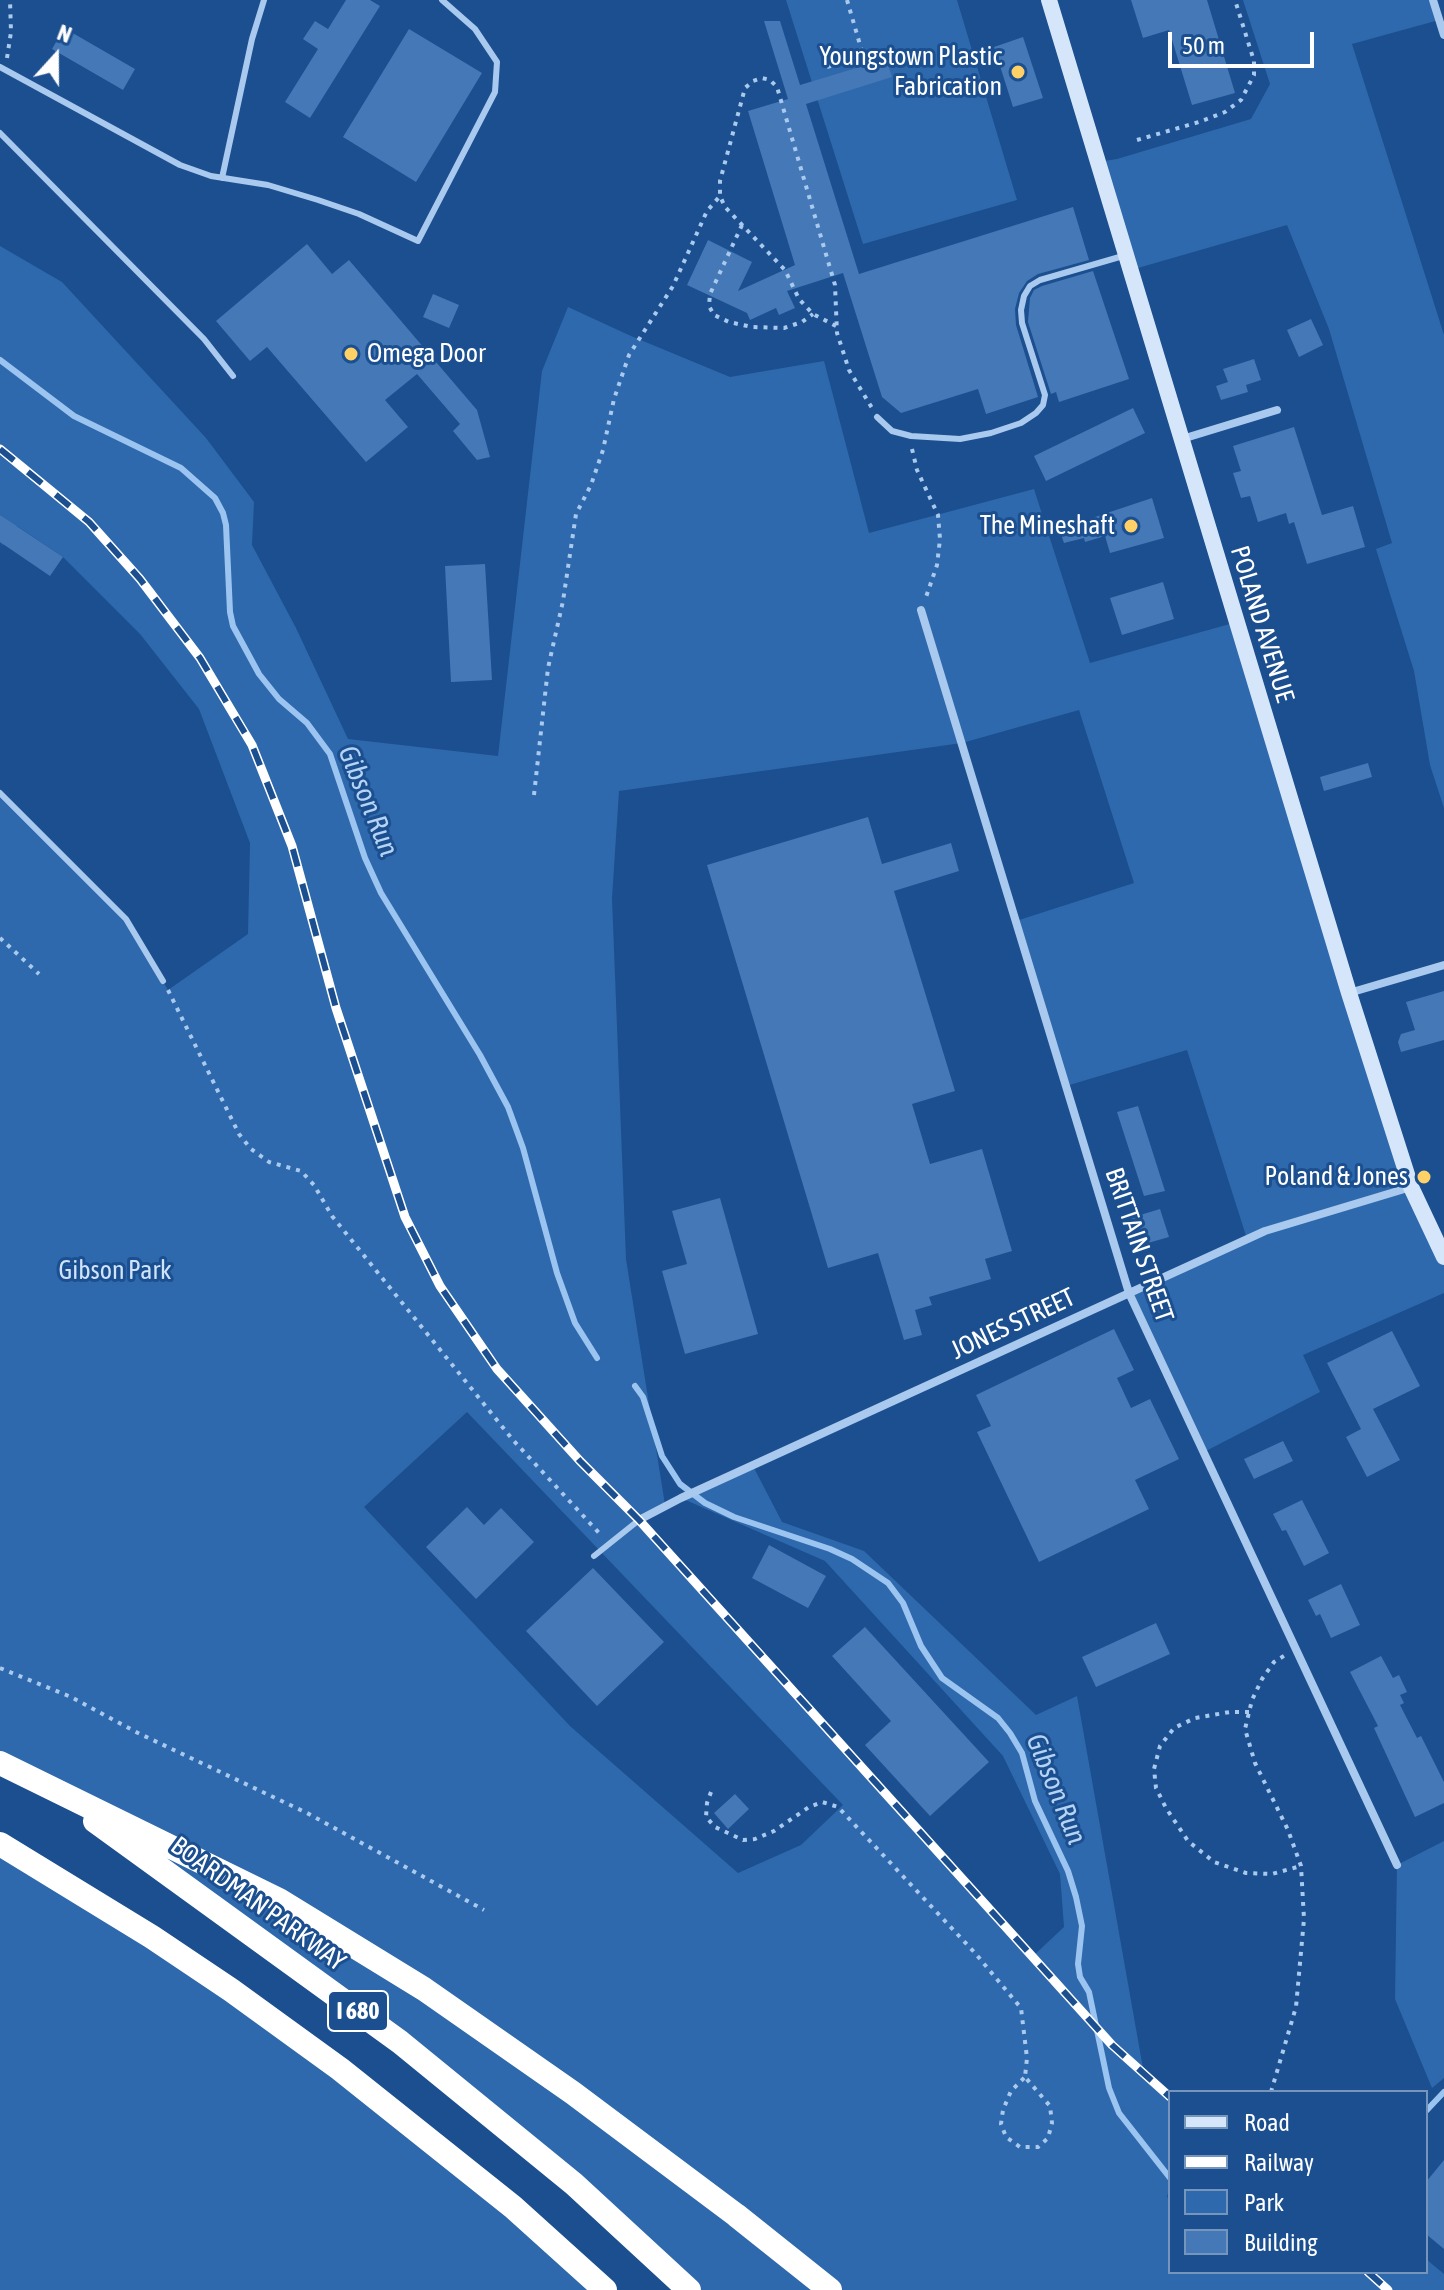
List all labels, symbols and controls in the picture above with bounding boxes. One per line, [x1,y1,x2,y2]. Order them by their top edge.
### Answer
north arrow [16,16,96,96]
scale bar [1172,16,1318,66]
text: N [54,19,75,48]
text: 50 m [1182,32,1225,59]
place label: Youngstown Plastic Fabrication [819,41,1002,102]
marker: Youngstown Plastic Fabrication [1009,63,1027,81]
place label: Omega Door [367,338,486,370]
marker: Omega Door [342,345,360,363]
place label: The Mineshaft [980,510,1115,542]
marker: The Mineshaft [1122,517,1140,535]
street label: POLAND AVENUE [1223,542,1301,706]
water label: Gibson Run [331,741,405,861]
place label: Poland & Jones [1265,1161,1408,1193]
street label: BRITTAIN STREET [1098,1164,1180,1326]
marker: Poland & Jones [1415,1168,1433,1186]
park label: Gibson Park [58,1255,172,1287]
street label: JONES STREET [946,1282,1080,1366]
water label: Gibson Run [1019,1729,1093,1849]
street label: BOARDMAN PARKWAY [165,1830,351,1978]
road number: I 680 [328,1991,388,2031]
legend [1168,2090,1428,2274]
text: Road [1244,2109,1290,2136]
text: Railway [1244,2149,1314,2176]
text: Park [1244,2189,1284,2216]
text: Building [1244,2229,1317,2256]

